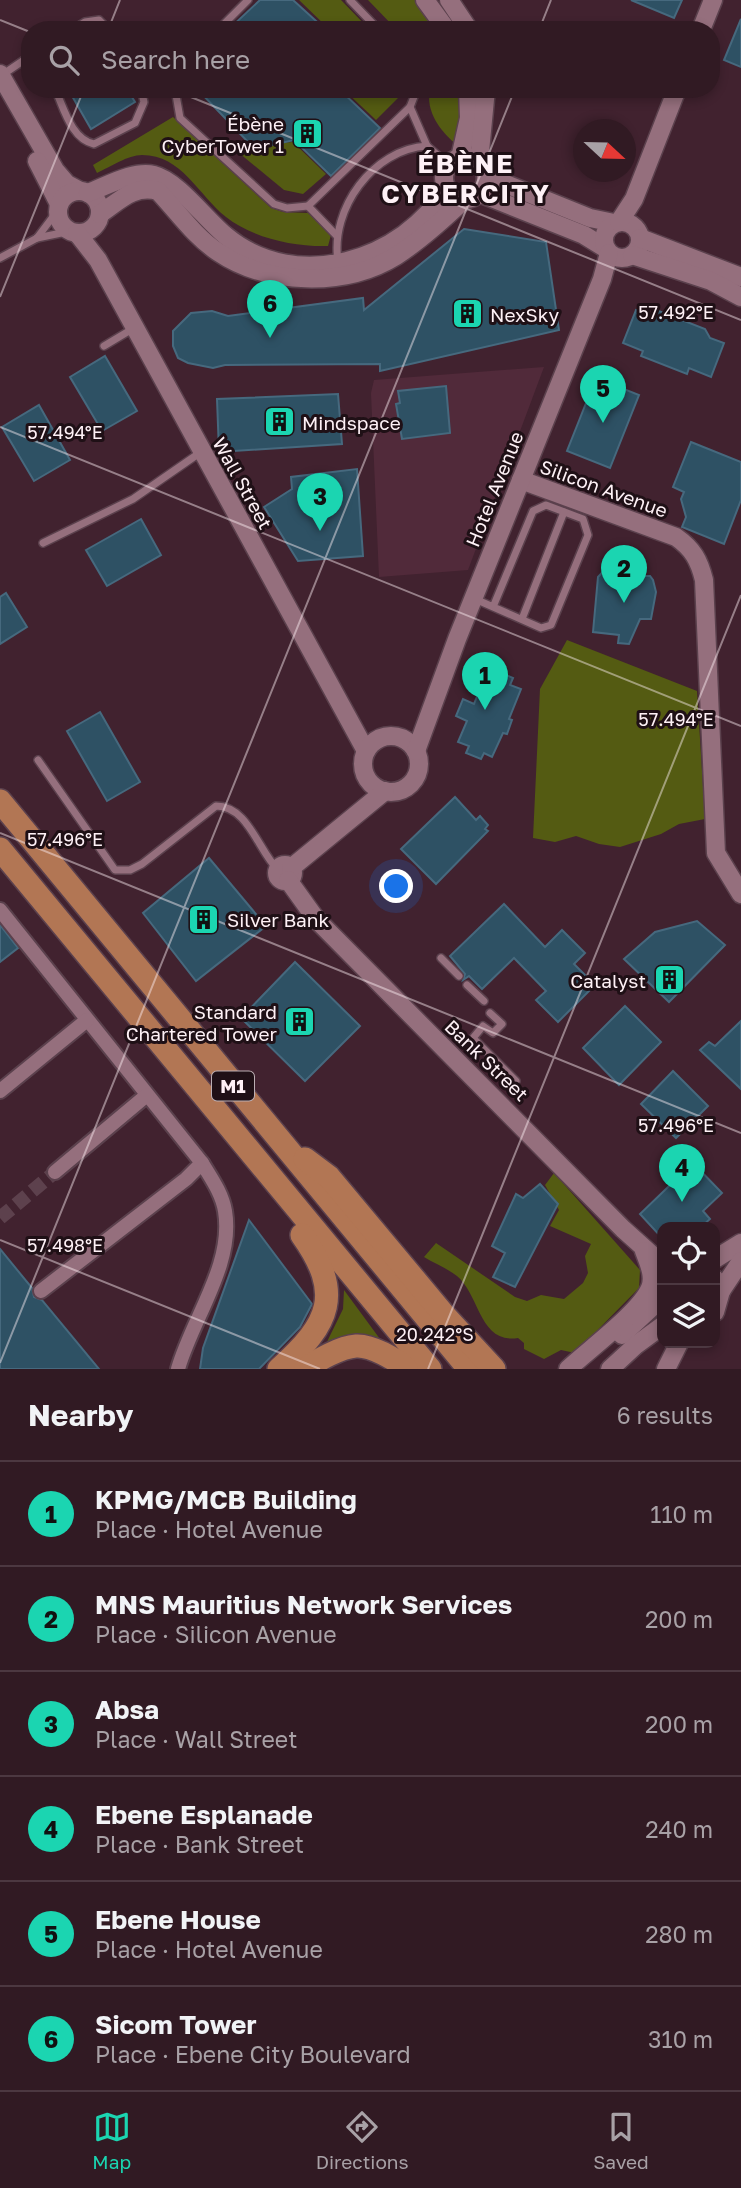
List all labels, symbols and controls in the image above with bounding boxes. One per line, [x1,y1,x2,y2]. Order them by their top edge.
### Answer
search box [21,21,720,98]
icon: search [45,41,83,79]
text: Search here [101,44,250,75]
place label: Ébène CyberTower 1 [161,112,284,157]
building icon: Ébène CyberTower 1 [290,117,324,151]
north arrow [573,119,636,182]
district label: ÉBÈNE CYBERCITY [381,148,551,209]
pin: 6 [247,280,293,338]
building icon: NexSky [450,297,484,331]
text: 57.492°E [638,301,714,323]
place label: NexSky [490,303,560,326]
pin: 5 [580,365,626,423]
building icon: Mindspace [262,405,296,439]
place label: Mindspace [302,411,401,434]
text: 57.494°E [27,421,103,443]
street label: Hotel Avenue [460,428,528,550]
street label: Wall Street [208,433,278,533]
street label: Silicon Avenue [537,454,671,522]
pin: 3 [297,473,343,531]
pin: 2 [601,545,647,603]
pin: 1 [462,652,508,710]
text: 57.494°E [638,708,714,730]
text: 57.496°E [27,828,103,850]
your location [379,869,413,903]
building icon: Silver Bank [187,902,221,936]
place label: Silver Bank [227,908,330,931]
building icon: Catalyst [652,963,686,997]
place label: Catalyst [570,969,646,992]
place label: Standard Chartered Tower [126,1000,278,1045]
building icon: Standard Chartered Tower [283,1005,317,1039]
street label: Bank Street [441,1015,533,1105]
road number: M1 [212,1072,254,1100]
text: 57.496°E [638,1114,714,1136]
pin: 4 [659,1144,705,1202]
map controls [657,1222,720,1348]
button: locate [657,1222,720,1285]
text: 57.498°E [27,1234,103,1256]
button: layers [657,1285,720,1348]
text: 20.242°S [396,1323,474,1345]
text: Nearby [28,1397,133,1433]
text: 6 results [617,1401,713,1429]
text: KPMG/MCB Building [95,1484,357,1515]
text: 1 [45,1500,57,1528]
text: 110 m [650,1500,713,1528]
text: Place · Hotel Avenue [95,1515,323,1543]
text: MNS Mauritius Network Services [95,1589,512,1620]
text: 2 [44,1605,58,1633]
text: 200 m [645,1605,713,1633]
text: Place · Silicon Avenue [95,1620,337,1648]
text: Absa [95,1694,159,1725]
text: 3 [44,1710,58,1738]
text: 200 m [645,1710,713,1738]
text: Place · Wall Street [95,1725,297,1753]
text: Ebene Esplanade [95,1799,313,1830]
text: 4 [44,1815,58,1843]
text: 240 m [645,1815,713,1843]
text: Place · Bank Street [95,1830,304,1858]
text: Ebene House [95,1904,261,1935]
text: 5 [44,1920,58,1948]
text: 280 m [645,1920,713,1948]
text: Place · Hotel Avenue [95,1935,323,1963]
text: Sicom Tower [95,2009,257,2040]
text: 6 [44,2025,58,2053]
text: 310 m [648,2025,713,2053]
text: Place · Ebene City Boulevard [95,2040,411,2068]
tab: Map [92,2108,131,2173]
tab: Directions [316,2108,409,2173]
tab: Saved [593,2108,649,2173]

